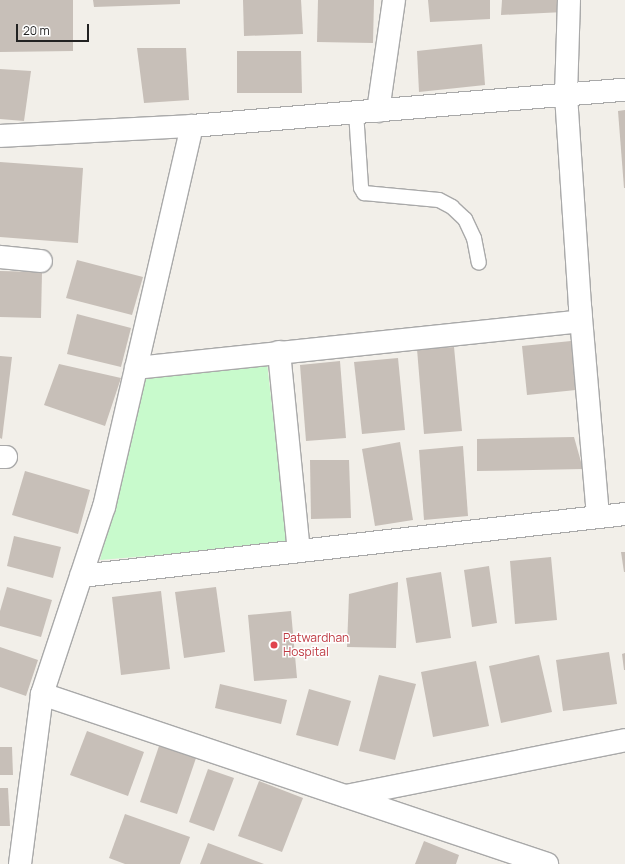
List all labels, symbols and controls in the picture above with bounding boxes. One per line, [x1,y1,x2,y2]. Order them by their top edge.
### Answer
scale bar [18,16,91,42]
text: 20 m [23,22,50,39]
place label: Patwardhan Hospital [283,631,349,659]
marker: Patwardhan Hospital [268,639,280,651]

